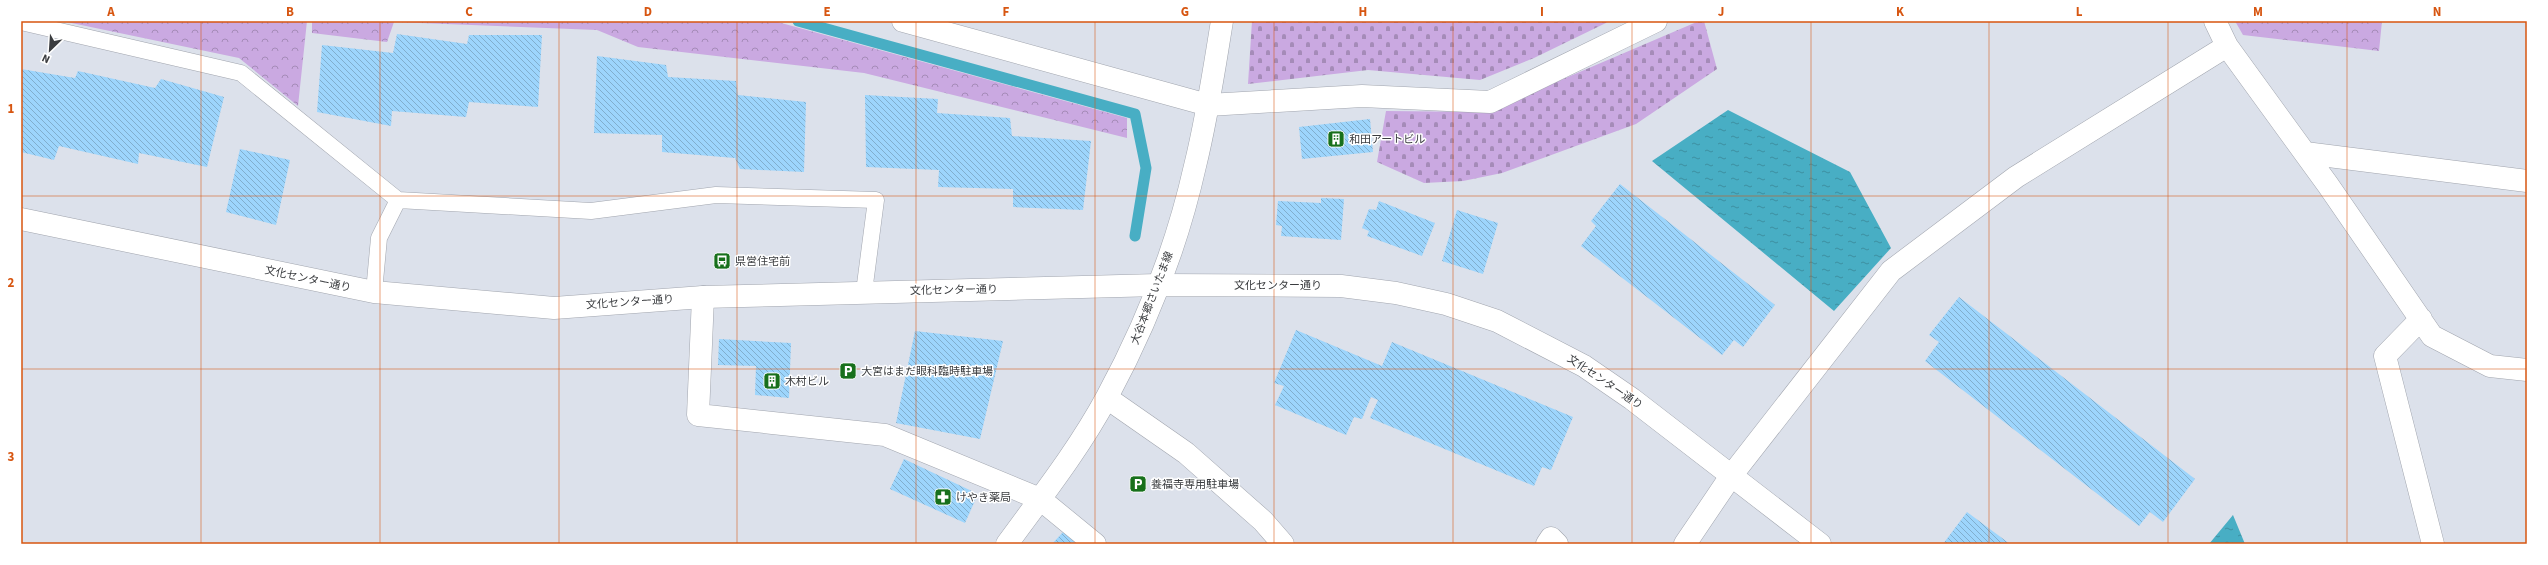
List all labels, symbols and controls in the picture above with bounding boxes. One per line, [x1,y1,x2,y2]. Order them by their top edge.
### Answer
text: A [106,3,115,21]
text: B [286,3,294,21]
text: C [465,3,473,21]
text: D [644,3,652,21]
text: E [823,3,831,21]
text: F [1003,3,1010,21]
text: G [1181,3,1189,21]
text: H [1359,3,1367,21]
text: I [1540,3,1544,21]
text: J [1718,3,1724,21]
text: K [1896,3,1905,21]
text: L [2076,3,2083,21]
text: M [2253,3,2263,21]
text: N [2433,3,2441,21]
north arrow [30,30,70,70]
text: N [39,50,52,67]
text: 1 [8,100,15,118]
building icon: 和田アートビル [1326,129,1346,149]
place label: 和田アートビル [1349,132,1425,147]
street label: 大谷本郷さいたま線 [1127,249,1177,347]
bus stop icon: 県営住宅前 [712,251,732,271]
place label: 県営住宅前 [735,254,790,269]
street label: 文化センター通り [263,263,353,295]
text: 2 [8,274,15,292]
street label: 文化センター通り [1234,278,1322,293]
street label: 文化センター通り [910,282,998,298]
street label: 文化センター通り [586,291,674,313]
street label: 文化センター通り [1564,351,1646,413]
parking icon: 大宮はまだ眼科臨時駐車場 [838,361,858,381]
place label: 大宮はまだ眼科臨時駐車場 [861,364,993,379]
building icon: 木村ビル [762,371,782,391]
place label: 木村ビル [785,374,829,389]
text: 3 [8,448,15,466]
parking icon: 養福寺専用駐車場 [1128,474,1148,494]
place label: 養福寺専用駐車場 [1151,477,1239,492]
pharmacy icon: けやき薬局 [933,487,953,507]
place label: けやき薬局 [956,490,1011,505]

